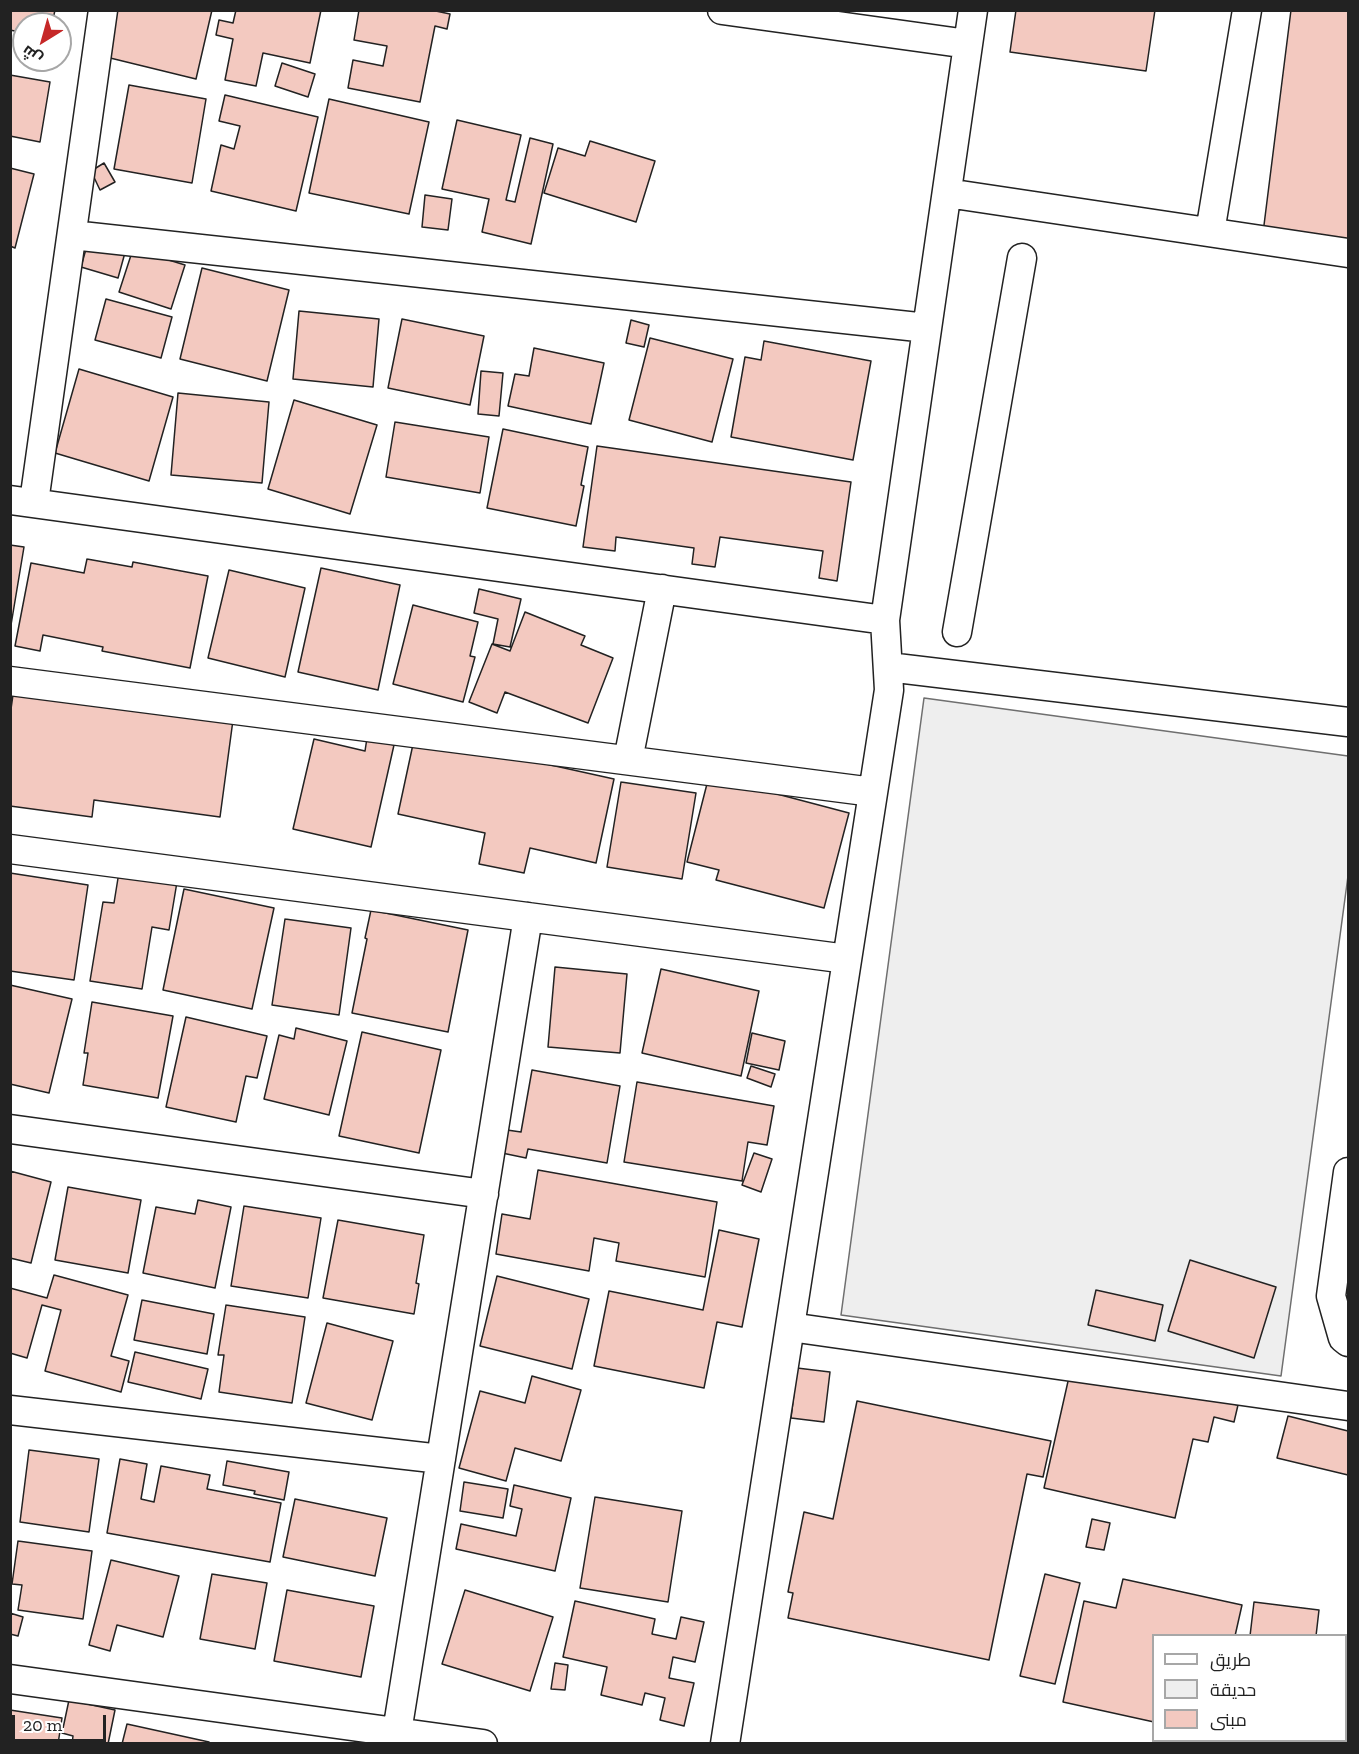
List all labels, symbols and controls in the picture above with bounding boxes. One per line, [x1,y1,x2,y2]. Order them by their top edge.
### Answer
north arrow [12,12,72,72]
text: ش [18,41,46,69]
legend [1152,1634,1347,1742]
text: طريق [1210,1649,1251,1671]
text: حديقة [1210,1679,1256,1701]
scale bar [15,1703,110,1741]
text: مبنى [1210,1709,1247,1731]
text: 20 m [23,1714,62,1736]

